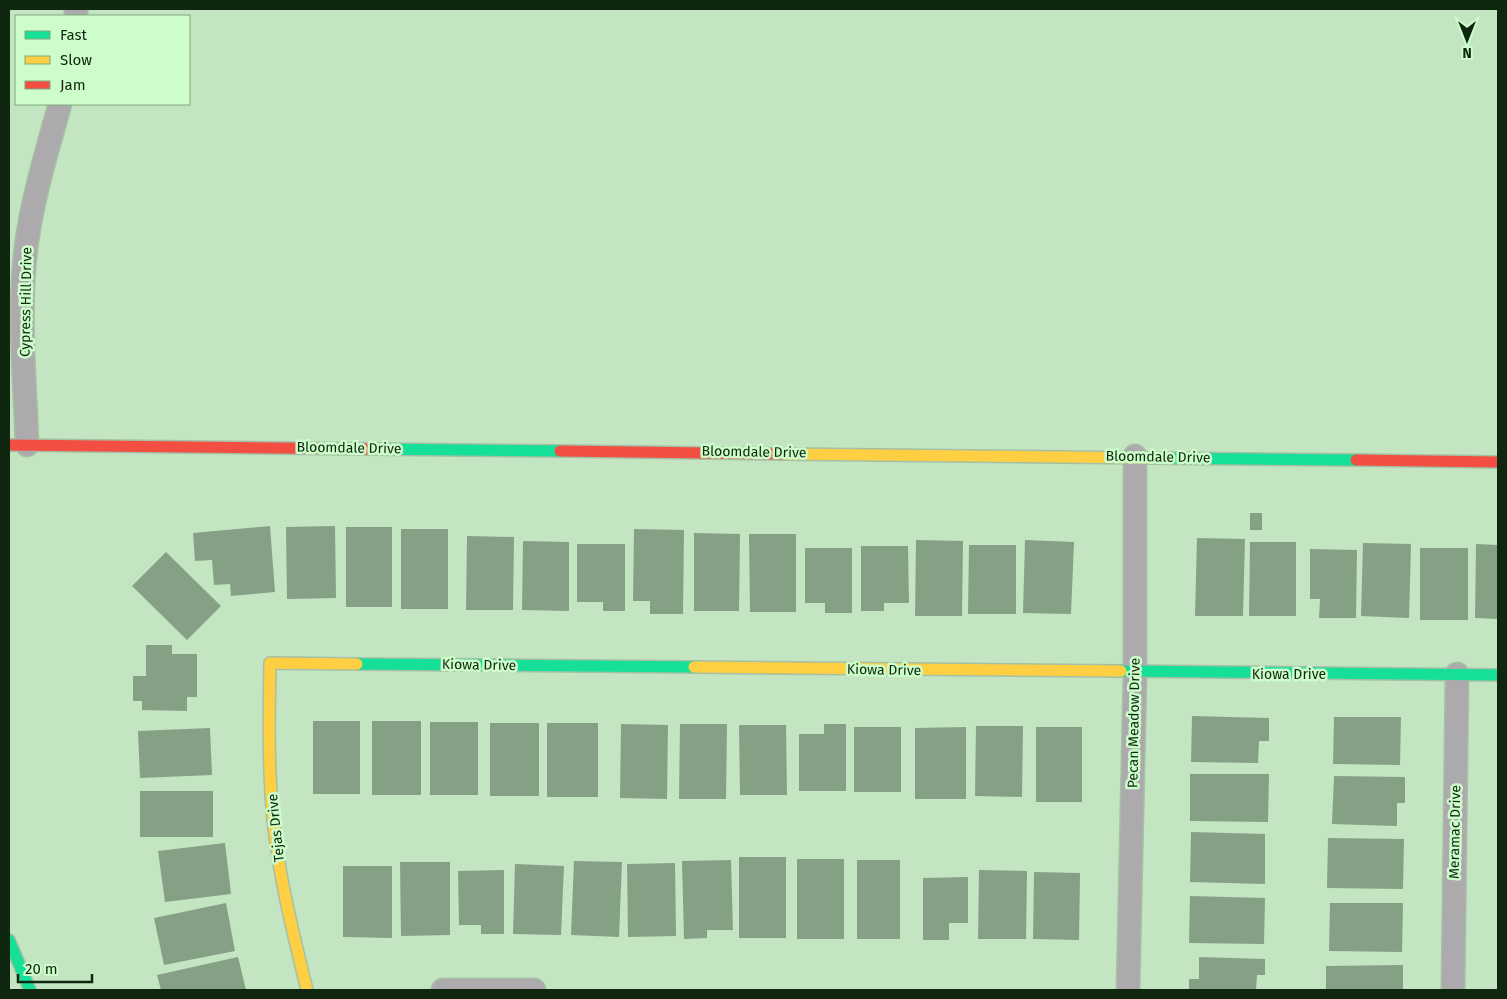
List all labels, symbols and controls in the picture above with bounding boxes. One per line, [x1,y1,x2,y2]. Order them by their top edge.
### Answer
legend [15,15,190,105]
north arrow [1442,15,1492,65]
text: Fast [60,26,87,44]
text: N [1462,44,1472,61]
text: Slow [60,51,92,69]
text: Jam [60,76,86,94]
street label: Cypress Hill Drive [17,247,35,357]
street label: Bloomdale Drive [296,439,402,457]
street label: Bloomdale Drive [701,443,807,461]
street label: Bloomdale Drive [1105,448,1211,466]
street label: Kiowa Drive [442,656,516,674]
street label: Pecan Meadow Drive [1124,658,1144,788]
street label: Kiowa Drive [847,661,921,679]
street label: Kiowa Drive [1252,666,1326,683]
street label: Meramac Drive [1446,785,1464,879]
street label: Tejas Drive [264,793,288,863]
scale bar [18,952,91,984]
text: 20 m [25,960,58,978]

